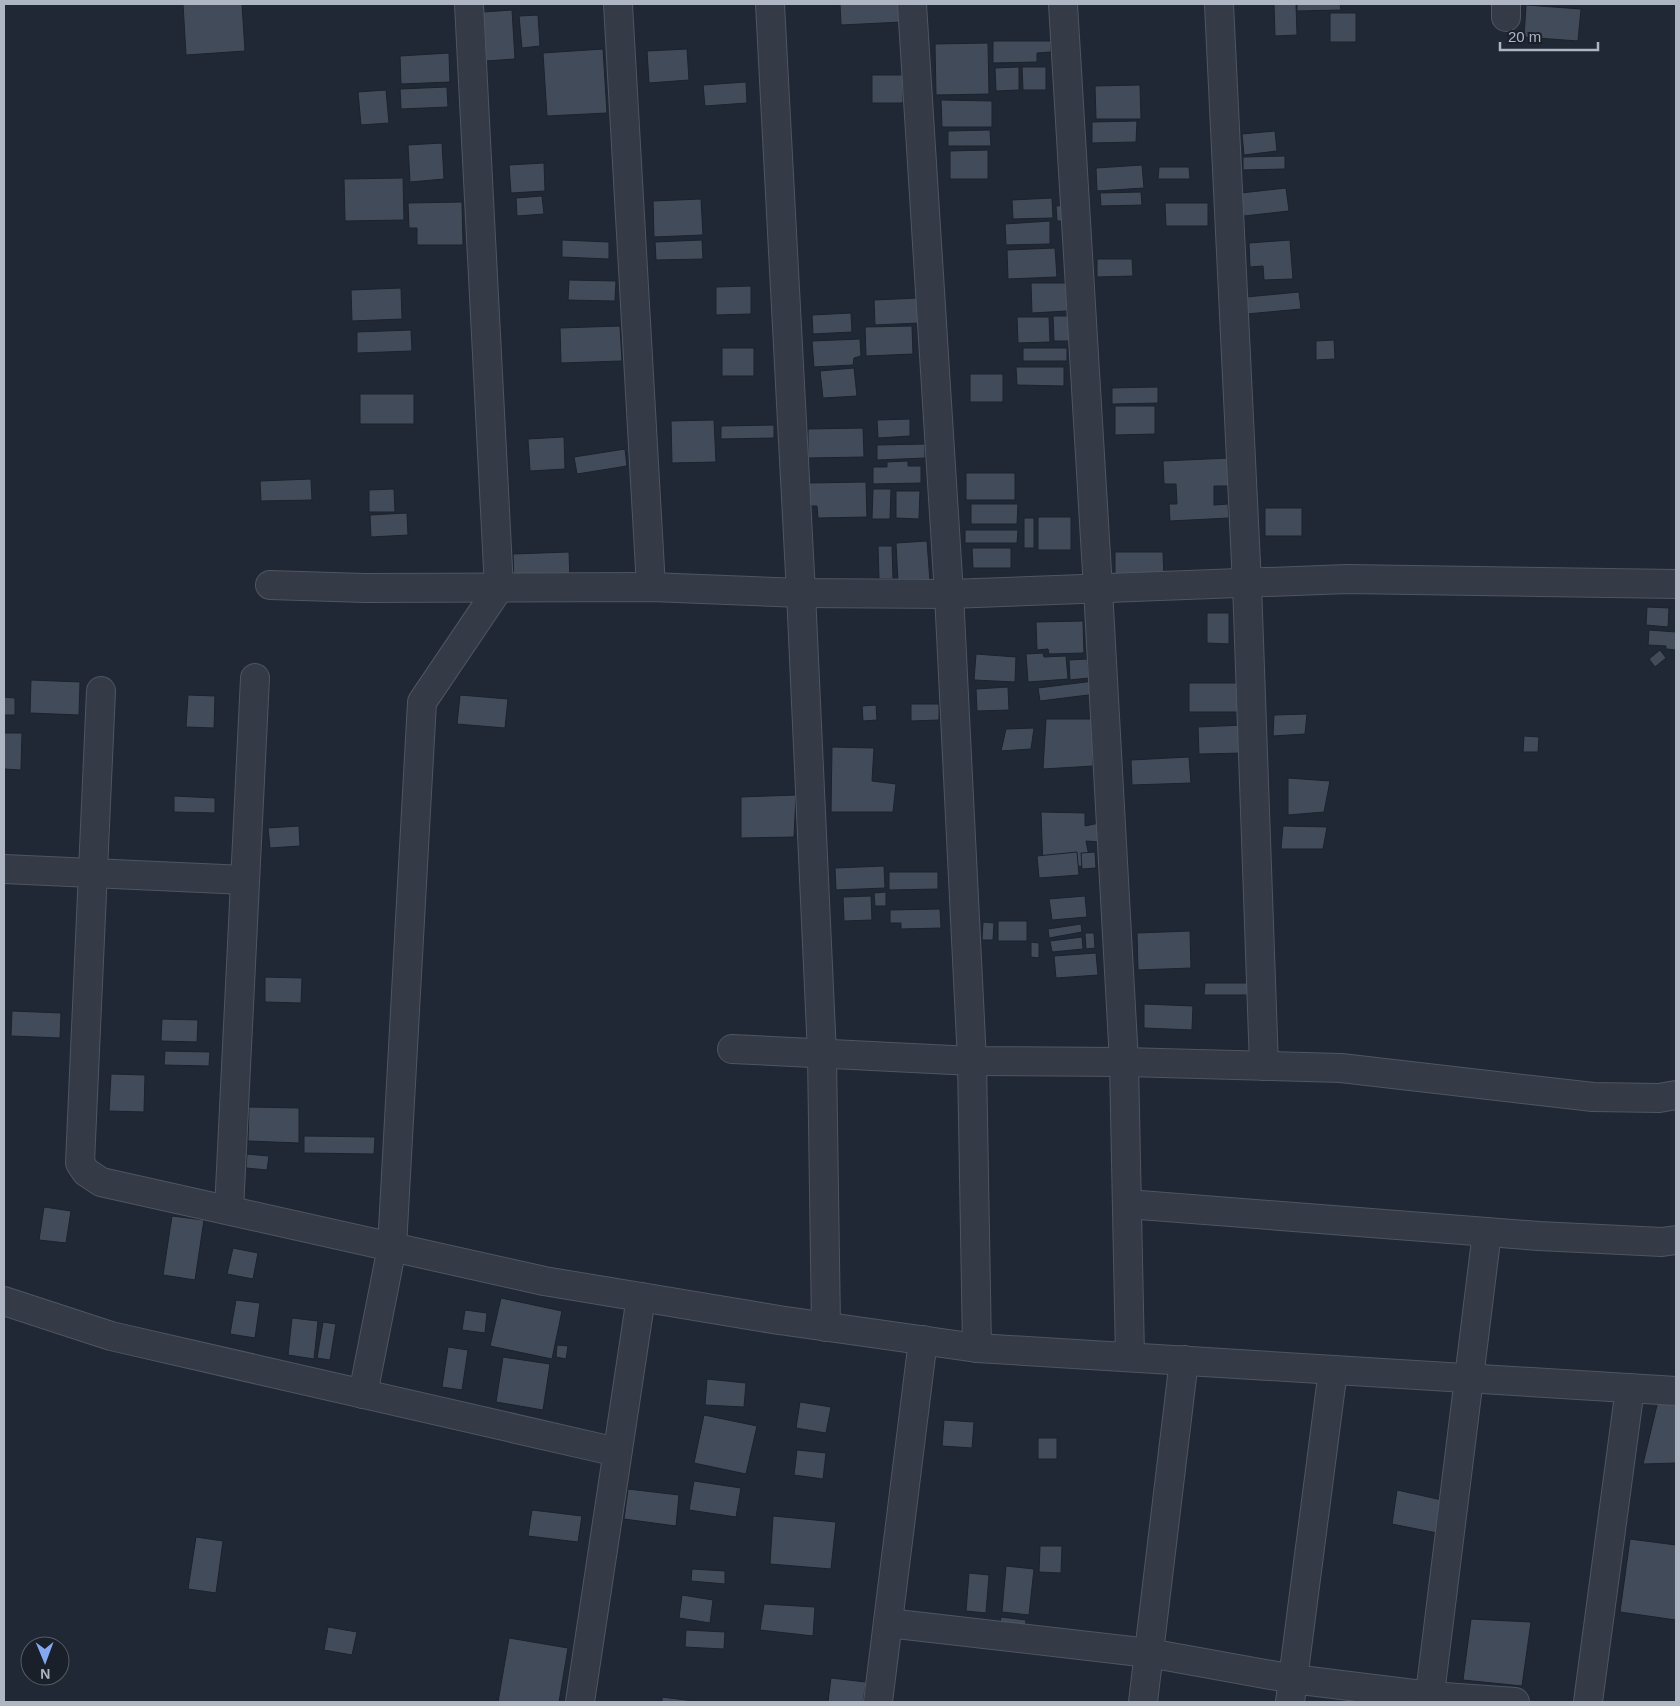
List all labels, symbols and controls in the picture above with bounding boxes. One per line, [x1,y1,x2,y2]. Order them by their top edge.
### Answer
scale bar [1500,20,1598,52]
text: 20 m [1508,28,1541,45]
north arrow [20,1636,70,1686]
text: N [40,1666,50,1682]

